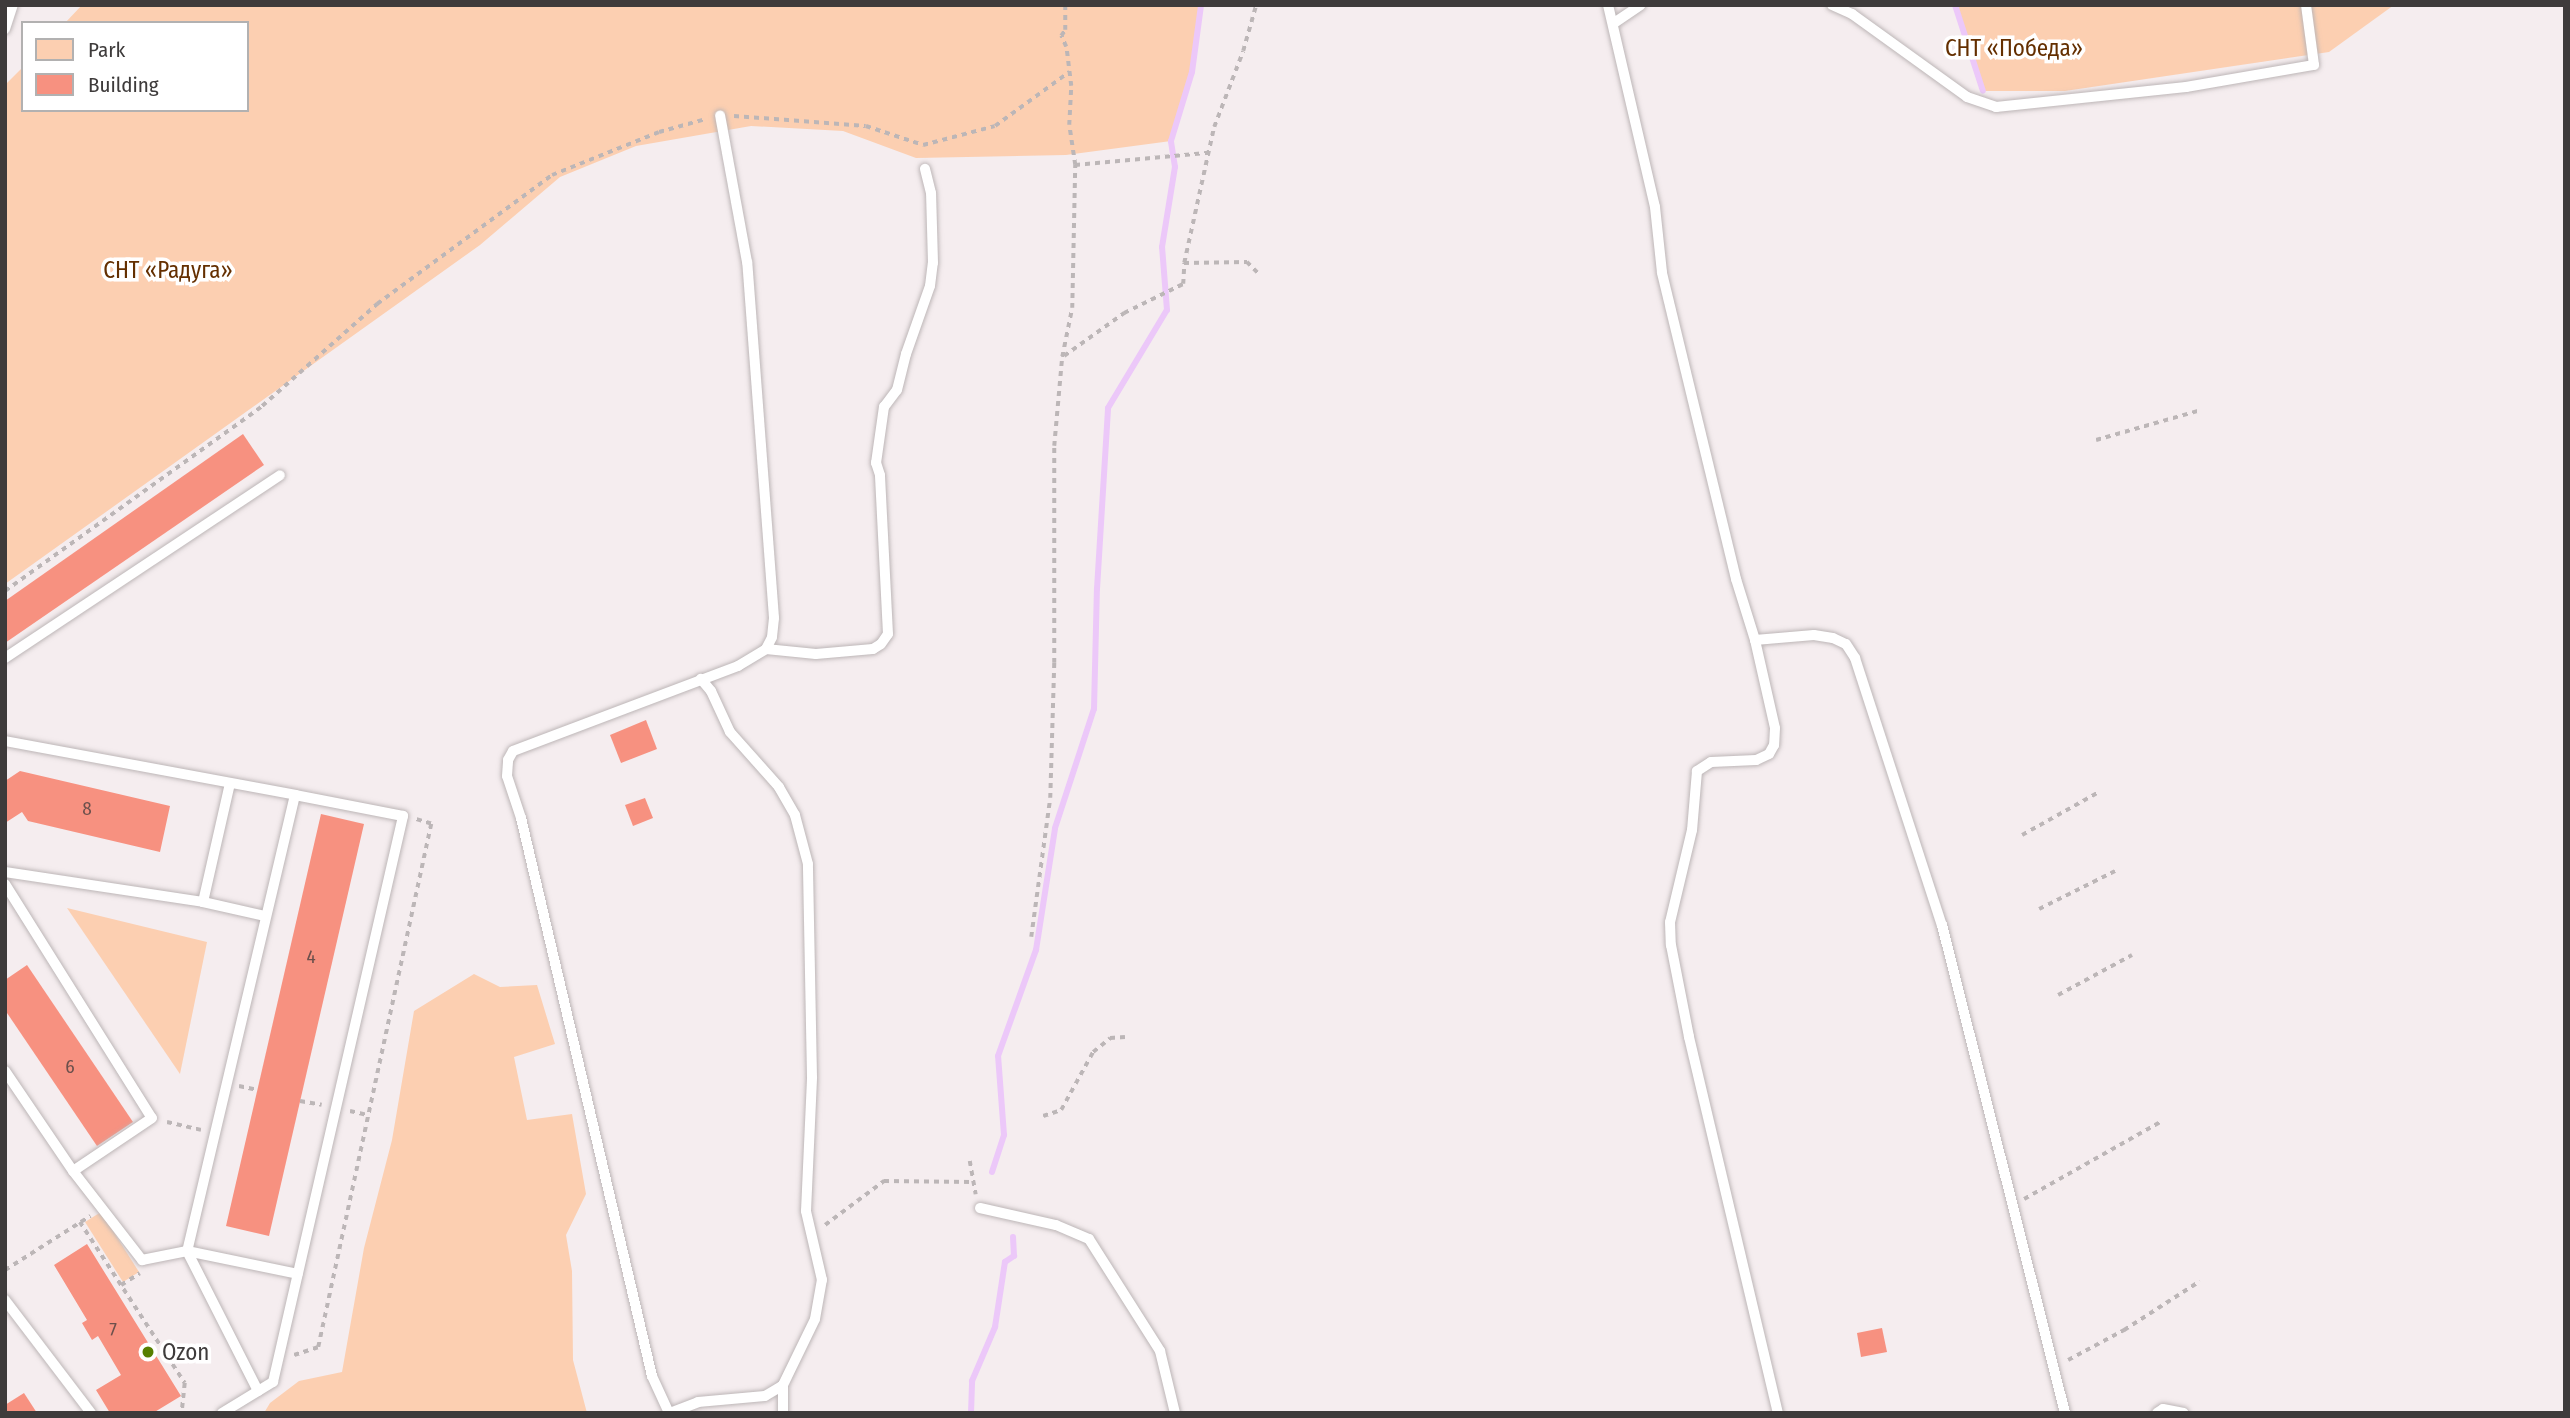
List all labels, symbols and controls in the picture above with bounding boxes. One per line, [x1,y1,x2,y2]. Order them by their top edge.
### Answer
legend [21,21,248,112]
park label: СНТ «Победа» [1945,34,2083,62]
text: Park [88,37,125,63]
text: Building [88,72,159,98]
park label: СНТ «Радуга» [103,256,233,284]
house number: 8 [82,798,92,820]
house number: 4 [306,946,316,968]
house number: 6 [65,1056,75,1078]
house number: 7 [109,1319,117,1341]
place label: Ozon [162,1338,209,1366]
marker: Ozon [140,1344,156,1360]

